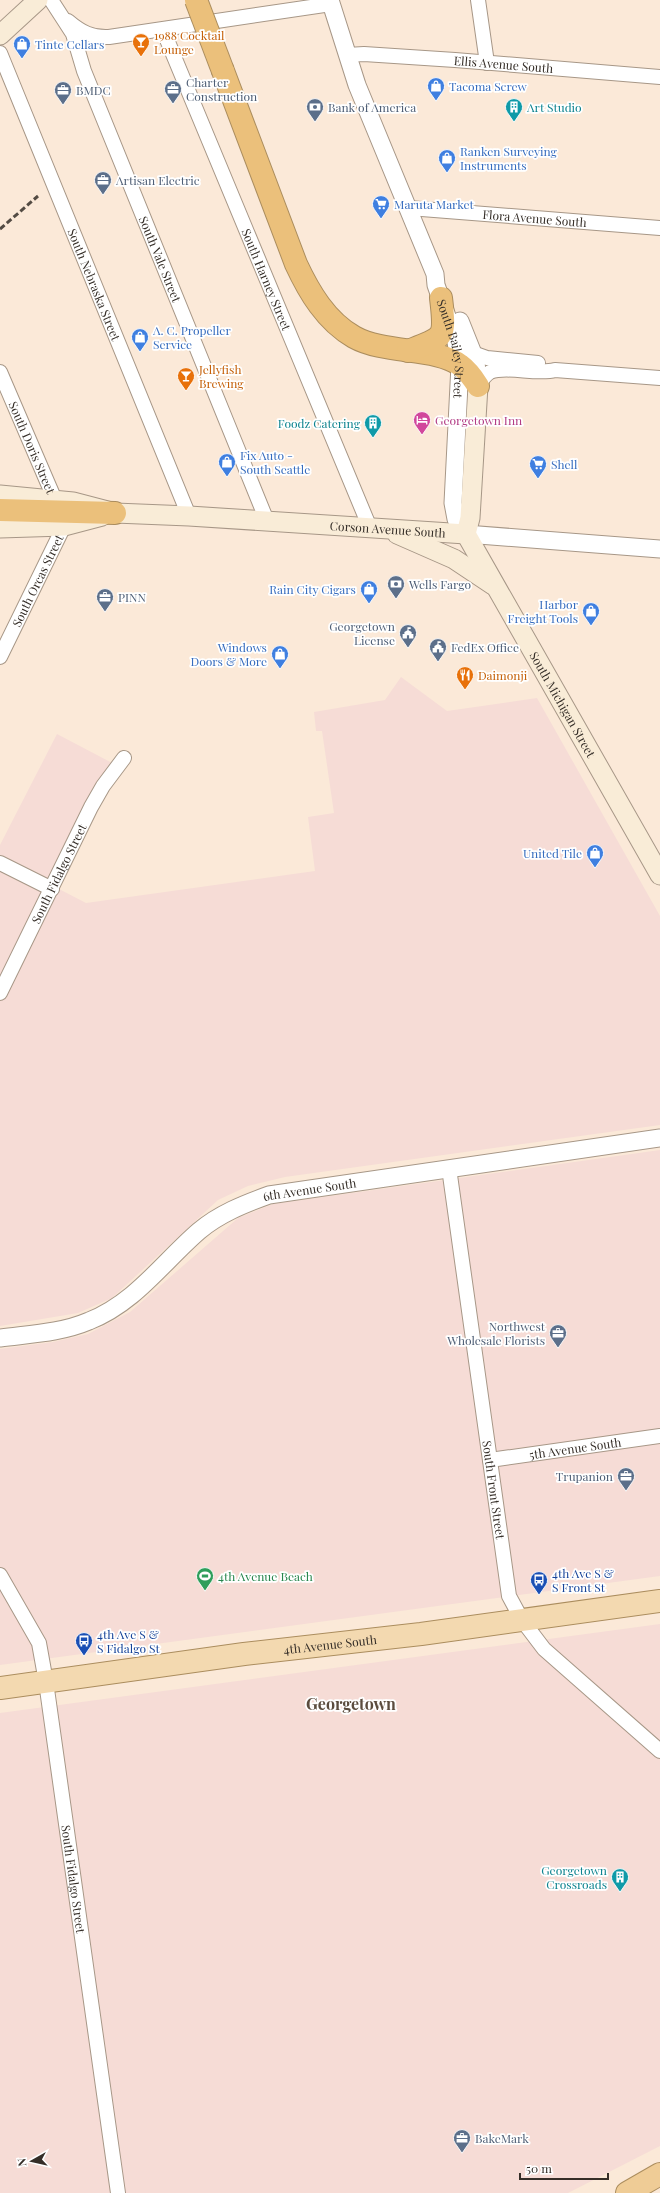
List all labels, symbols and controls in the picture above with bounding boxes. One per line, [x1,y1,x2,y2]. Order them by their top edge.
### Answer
place label: 1988 Cocktail Lounge [154,27,225,57]
bar icon: 1988 Cocktail Lounge [131,32,151,57]
shop icon: Tinte Cellars [12,34,32,59]
place label: Tinte Cellars [35,36,104,52]
street label: Ellis Avenue South [453,52,554,76]
place label: Charter Construction [186,74,257,104]
shop icon: Tacoma Screw [426,76,446,101]
place label: Tacoma Screw [449,78,528,94]
office icon: Charter Construction [163,79,183,104]
office icon: BMDC [53,80,73,105]
place label: BMDC [76,82,111,98]
bank icon: Bank of America [305,97,325,122]
building icon: Art Studio [504,97,524,122]
place label: Bank of America [328,99,416,115]
place label: Art Studio [526,99,582,115]
place label: Ranken Surveying Instruments [460,143,558,173]
shop icon: Ranken Surveying Instruments [437,148,457,173]
office icon: Artisan Electric [93,170,113,195]
place label: Artisan Electric [115,172,200,188]
supermarket icon: Maruta Market [371,194,391,219]
place label: Maruta Market [394,196,475,212]
street label: Flora Avenue South [482,206,587,230]
street label: South Vale Street [136,214,185,305]
street label: South Nebraska Street [64,226,125,344]
street label: South Harney Street [238,226,295,333]
street label: South Bailey Street [434,297,468,399]
place label: A. C. Propeller Service [152,322,231,352]
shop icon: A. C. Propeller Service [130,327,150,352]
place label: Jellyfish Brewing [198,361,244,391]
bar icon: Jellyfish Brewing [176,366,196,391]
street label: South Doris Street [5,399,60,497]
hotel icon: Georgetown Inn [412,410,432,435]
place label: Georgetown Inn [435,412,522,428]
building icon: Foodz Catering [363,413,383,438]
place label: Foodz Catering [278,415,361,431]
place label: Fix Auto - South Seattle [240,447,310,477]
shop icon: Fix Auto - South Seattle [217,452,237,477]
supermarket icon: Shell [528,454,548,479]
place label: Shell [551,456,578,472]
street label: Corson Avenue South [329,517,446,541]
street label: South Orcas Street [8,531,67,629]
bank icon: Wells Fargo [386,574,406,599]
place label: Wells Fargo [408,576,472,592]
shop icon: Rain City Cigars [359,579,379,604]
place label: Rain City Cigars [269,581,356,597]
office icon: PINN [95,587,115,612]
place label: PINN [118,589,147,605]
place label: Harbor Freight Tools [508,596,579,626]
shop icon: Harbor Freight Tools [581,601,601,626]
place label: Georgetown License [329,618,395,648]
public building icon: Georgetown License [398,623,418,648]
public building icon: FedEx Office [428,637,448,662]
place label: Windows Doors & More [190,639,267,669]
place label: FedEx Office [451,639,519,655]
shop icon: Windows Doors & More [270,644,290,669]
street label: South Michigan Street [526,649,600,761]
restaurant icon: Daimonji [455,665,475,690]
place label: Daimonji [478,667,528,683]
street label: South Fidalgo Street [27,820,90,926]
shop icon: United Tile [585,843,605,868]
place label: United Tile [523,845,582,861]
street label: 6th Avenue South [260,1174,357,1205]
place label: Northwest Wholesale Florists [446,1318,546,1348]
office icon: Northwest Wholesale Florists [548,1323,568,1348]
street label: 5th Avenue South [528,1434,622,1462]
street label: South Front Street [479,1440,509,1541]
office icon: Trupanion [616,1466,636,1491]
place label: Trupanion [556,1468,613,1484]
place label: 4th Ave S & S Front St [552,1565,614,1595]
sports icon: 4th Avenue Beach [195,1566,215,1591]
place label: 4th Avenue Beach [218,1568,313,1584]
bus stop icon: 4th Ave S & S Front St [529,1570,549,1595]
place label: 4th Ave S & S Fidalgo St [97,1626,160,1656]
bus stop icon: 4th Ave S & S Fidalgo St [74,1631,94,1656]
street label: 4th Avenue South [283,1631,378,1657]
district label: Georgetown [306,1693,396,1714]
street label: South Fidalgo Street [58,1824,89,1935]
place label: Georgetown Crossroads [541,1862,607,1892]
building icon: Georgetown Crossroads [610,1867,630,1892]
office icon: BakeMark [452,2128,472,2153]
place label: BakeMark [475,2130,529,2146]
north arrow [12,2141,52,2181]
scale bar [520,2155,608,2181]
text: N [14,2157,30,2167]
text: 50 m [526,2160,552,2176]

